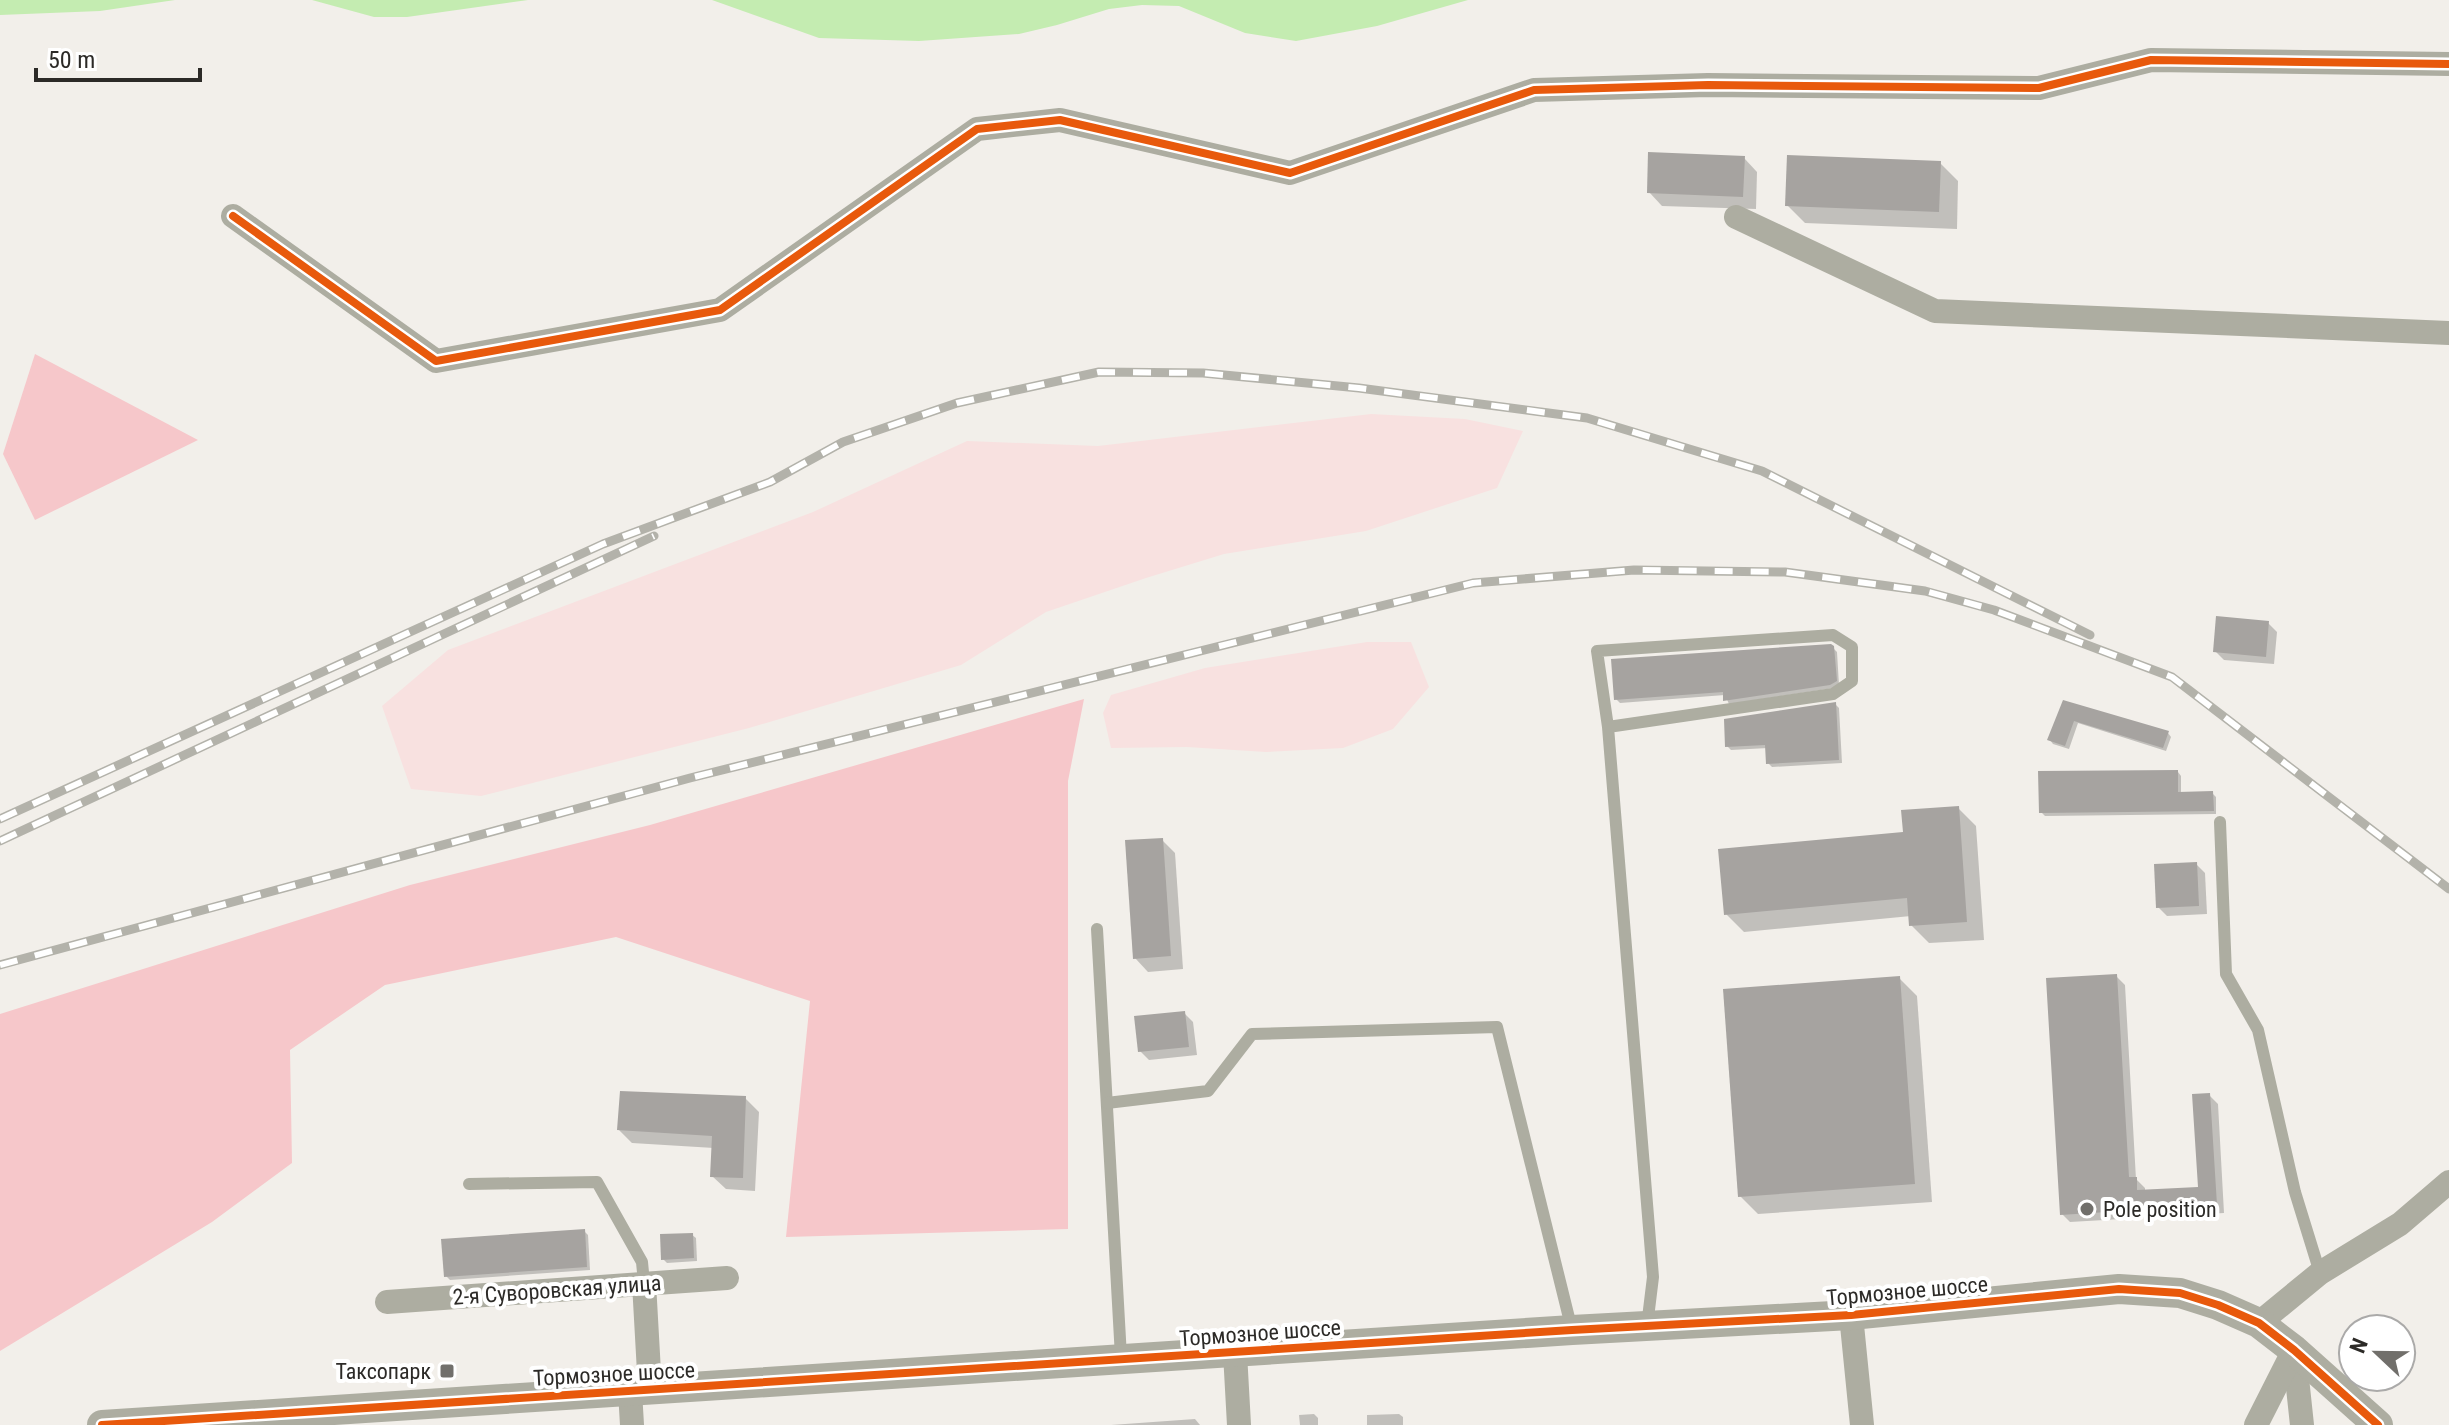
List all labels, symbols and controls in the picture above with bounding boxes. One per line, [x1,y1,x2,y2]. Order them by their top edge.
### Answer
scale bar [36,32,200,82]
text: 50 m [48,46,95,74]
place label: Pole position [2103,1197,2217,1222]
marker: Pole position [2078,1200,2096,1218]
street label: 2-я Суворовская улица [452,1270,662,1310]
street label: Тормозное шоссе [1825,1271,1989,1311]
north arrow [2337,1313,2417,1393]
street label: Тормозное шоссе [1178,1315,1342,1351]
text: N [2345,1335,2373,1357]
street label: Тормозное шоссе [532,1357,696,1391]
place label: Таксопарк [335,1359,431,1384]
marker: Таксопарк [438,1362,456,1380]

